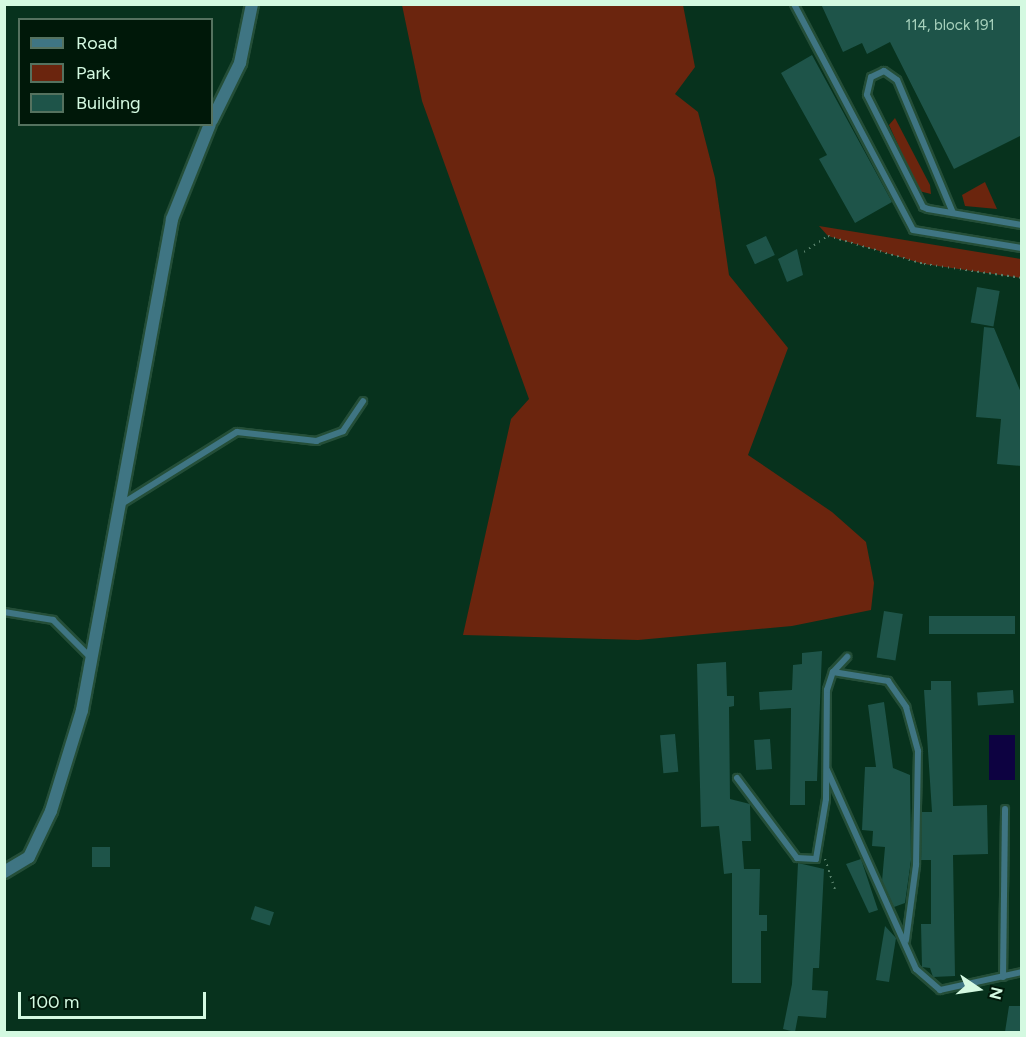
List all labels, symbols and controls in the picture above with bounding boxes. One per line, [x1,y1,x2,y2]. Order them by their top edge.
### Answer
house number: 114, block 191 [905,17,995,35]
legend [18,18,213,126]
text: Road [76,32,117,54]
text: Park [76,62,110,84]
text: Building [76,92,141,114]
north arrow [948,959,1008,1019]
scale bar [21,980,208,1018]
text: N [985,985,1007,1001]
text: 100 m [29,991,79,1013]

